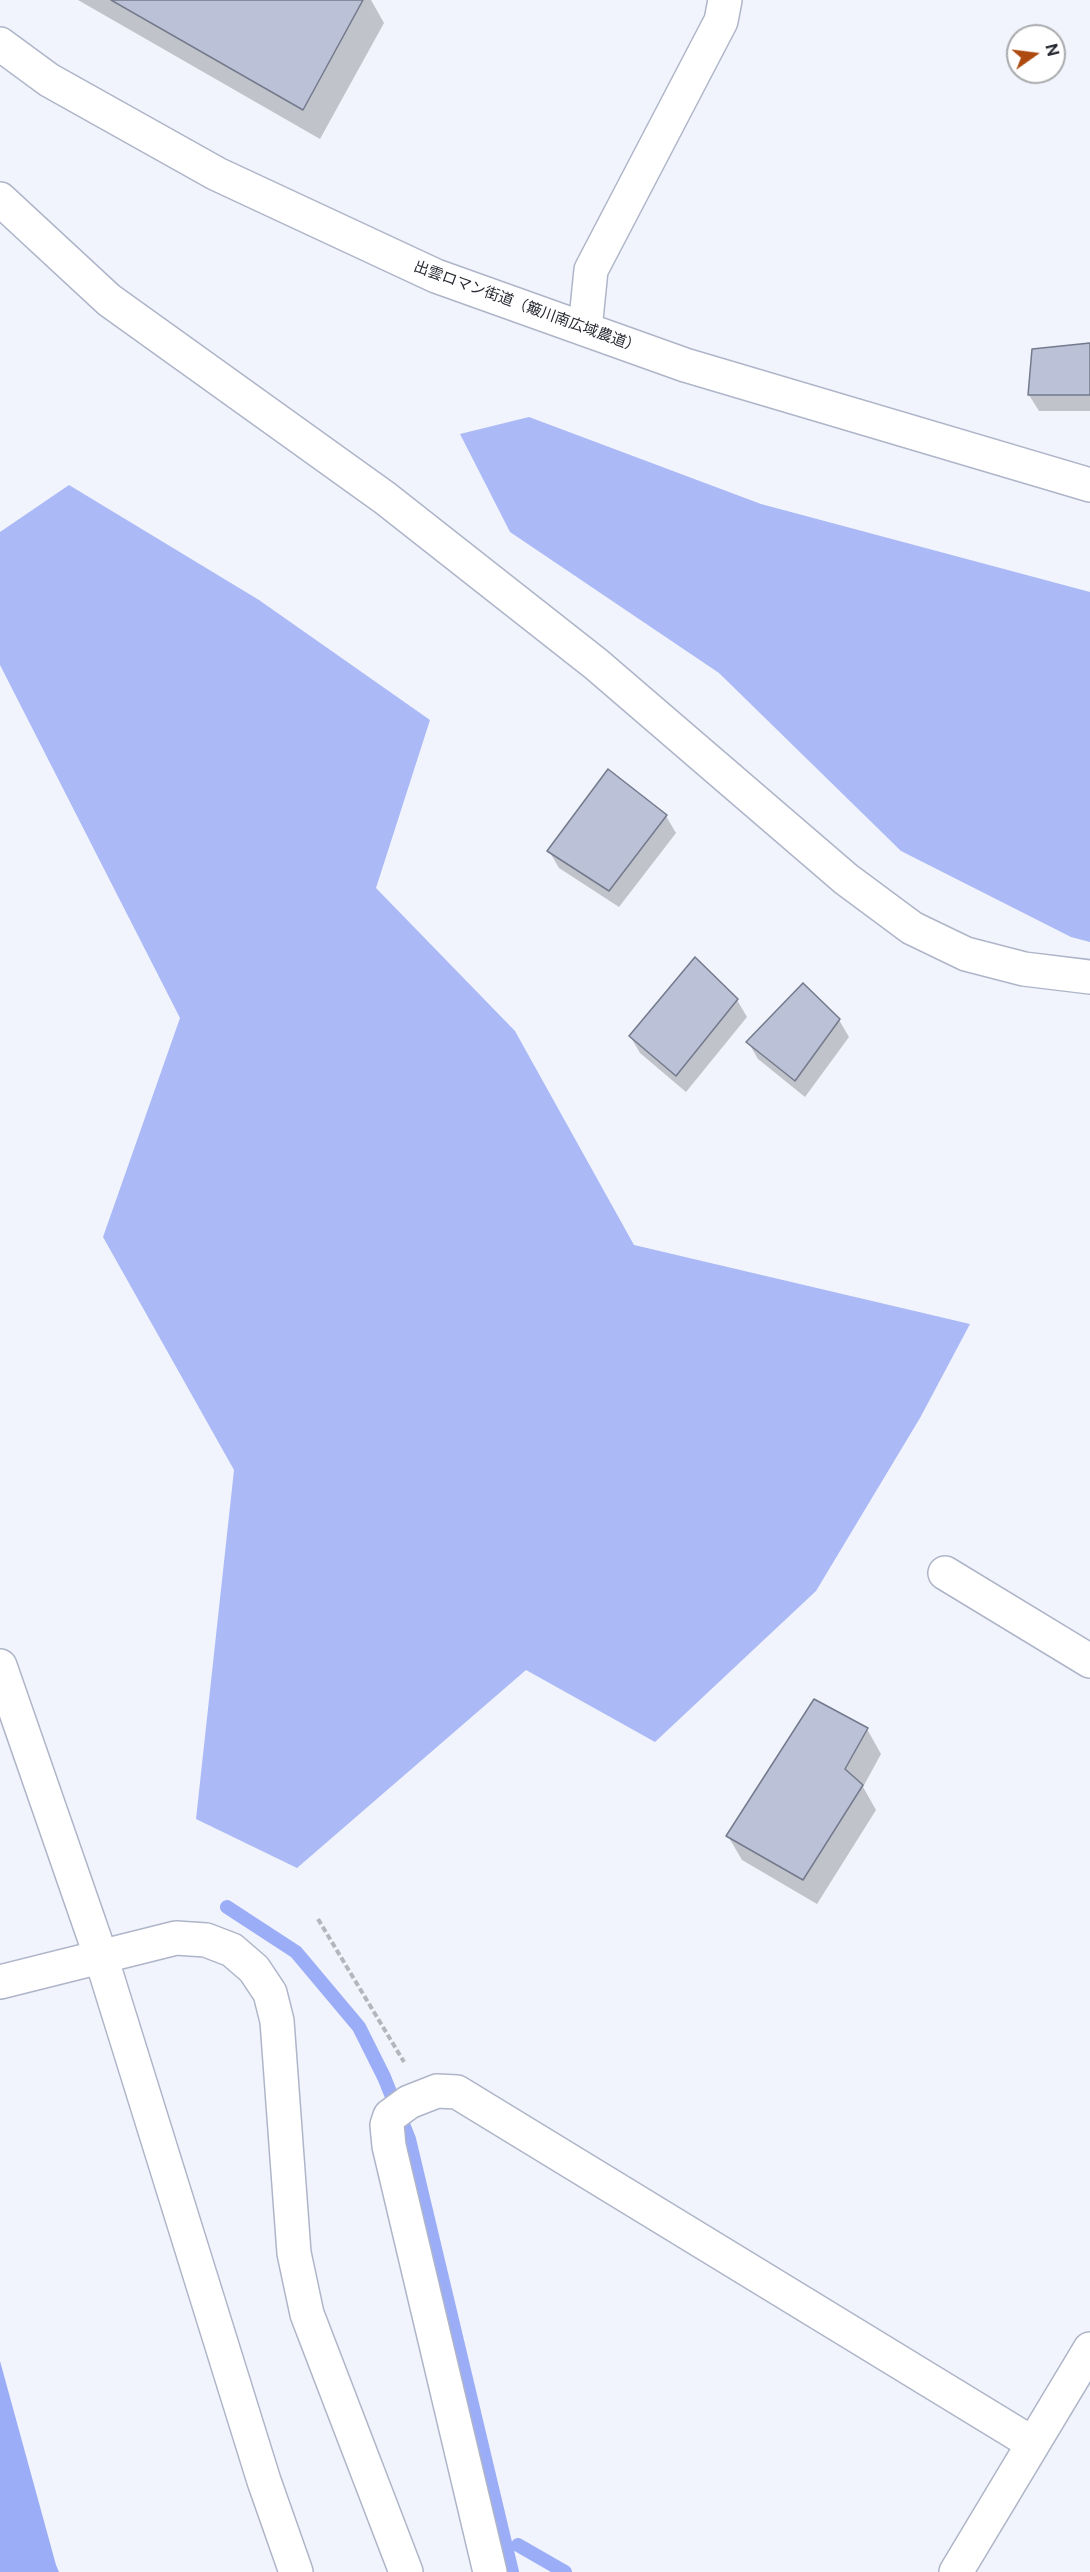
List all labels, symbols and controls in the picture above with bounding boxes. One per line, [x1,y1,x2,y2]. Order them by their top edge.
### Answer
north arrow [1006,24,1066,84]
text: N [1041,42,1063,58]
street label: 出雲ロマン街道（簸川南広域農道） [411,258,643,356]

